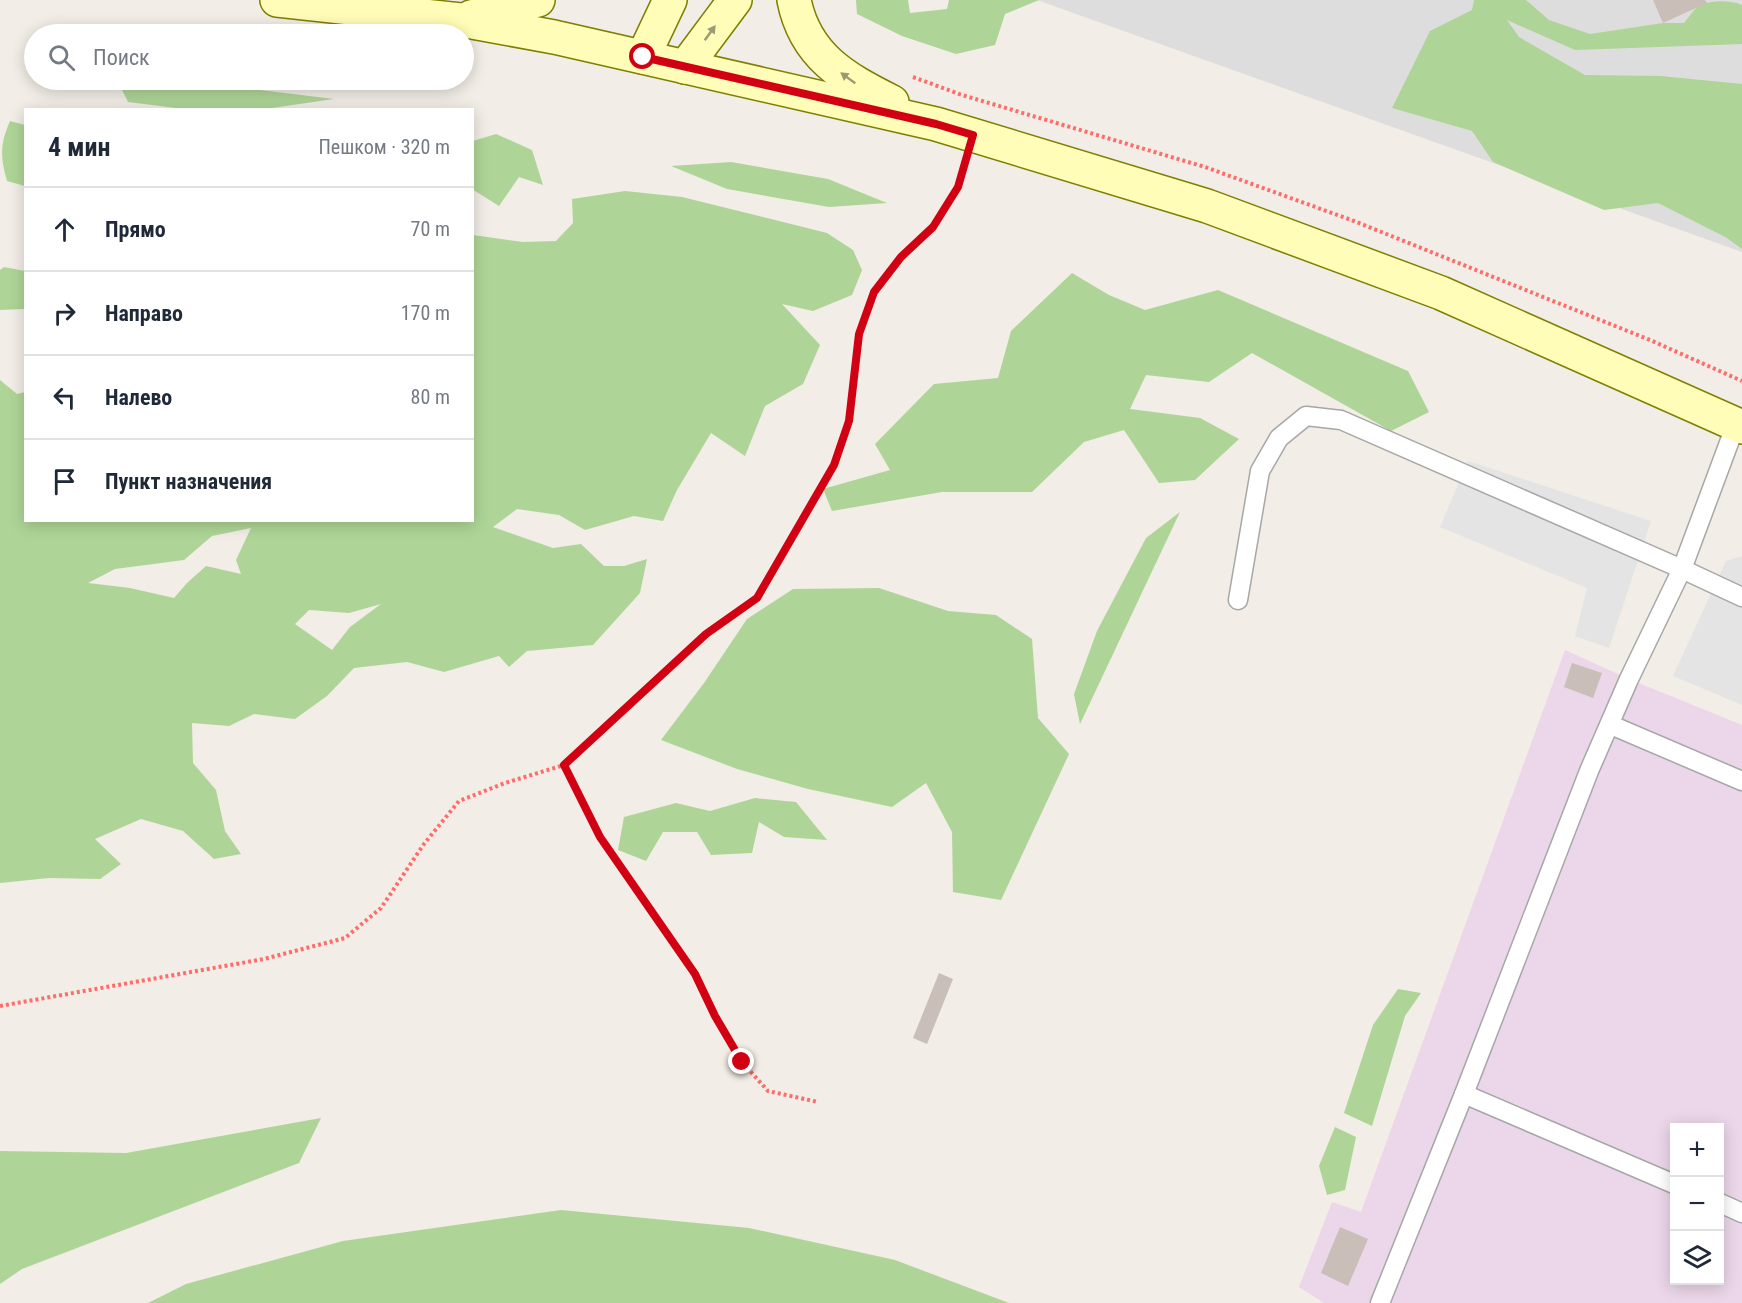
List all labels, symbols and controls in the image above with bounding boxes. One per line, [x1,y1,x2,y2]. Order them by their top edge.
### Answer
search box [24,24,474,90]
one-way arrow [704,26,716,42]
icon: search [45,41,78,74]
route start [629,43,655,69]
text: Поиск [93,45,150,70]
one-way arrow [840,72,855,84]
text: 4 мин [48,132,110,162]
text: Пешком · 320 m [318,135,450,159]
icon: ahead [48,213,81,246]
text: Прямо [105,217,166,242]
text: 70 m [411,217,450,241]
icon: right [48,297,81,330]
text: Направо [105,301,183,326]
text: 170 m [401,301,450,325]
icon: left [48,381,81,414]
text: Налево [105,385,172,410]
text: 80 m [411,385,450,409]
icon: arrive [48,465,81,498]
text: Пункт назначения [105,469,272,494]
route end [728,1048,754,1074]
map controls [1670,1123,1724,1285]
button: + [1670,1123,1724,1177]
button: − [1670,1177,1724,1231]
button: layers [1670,1231,1724,1285]

